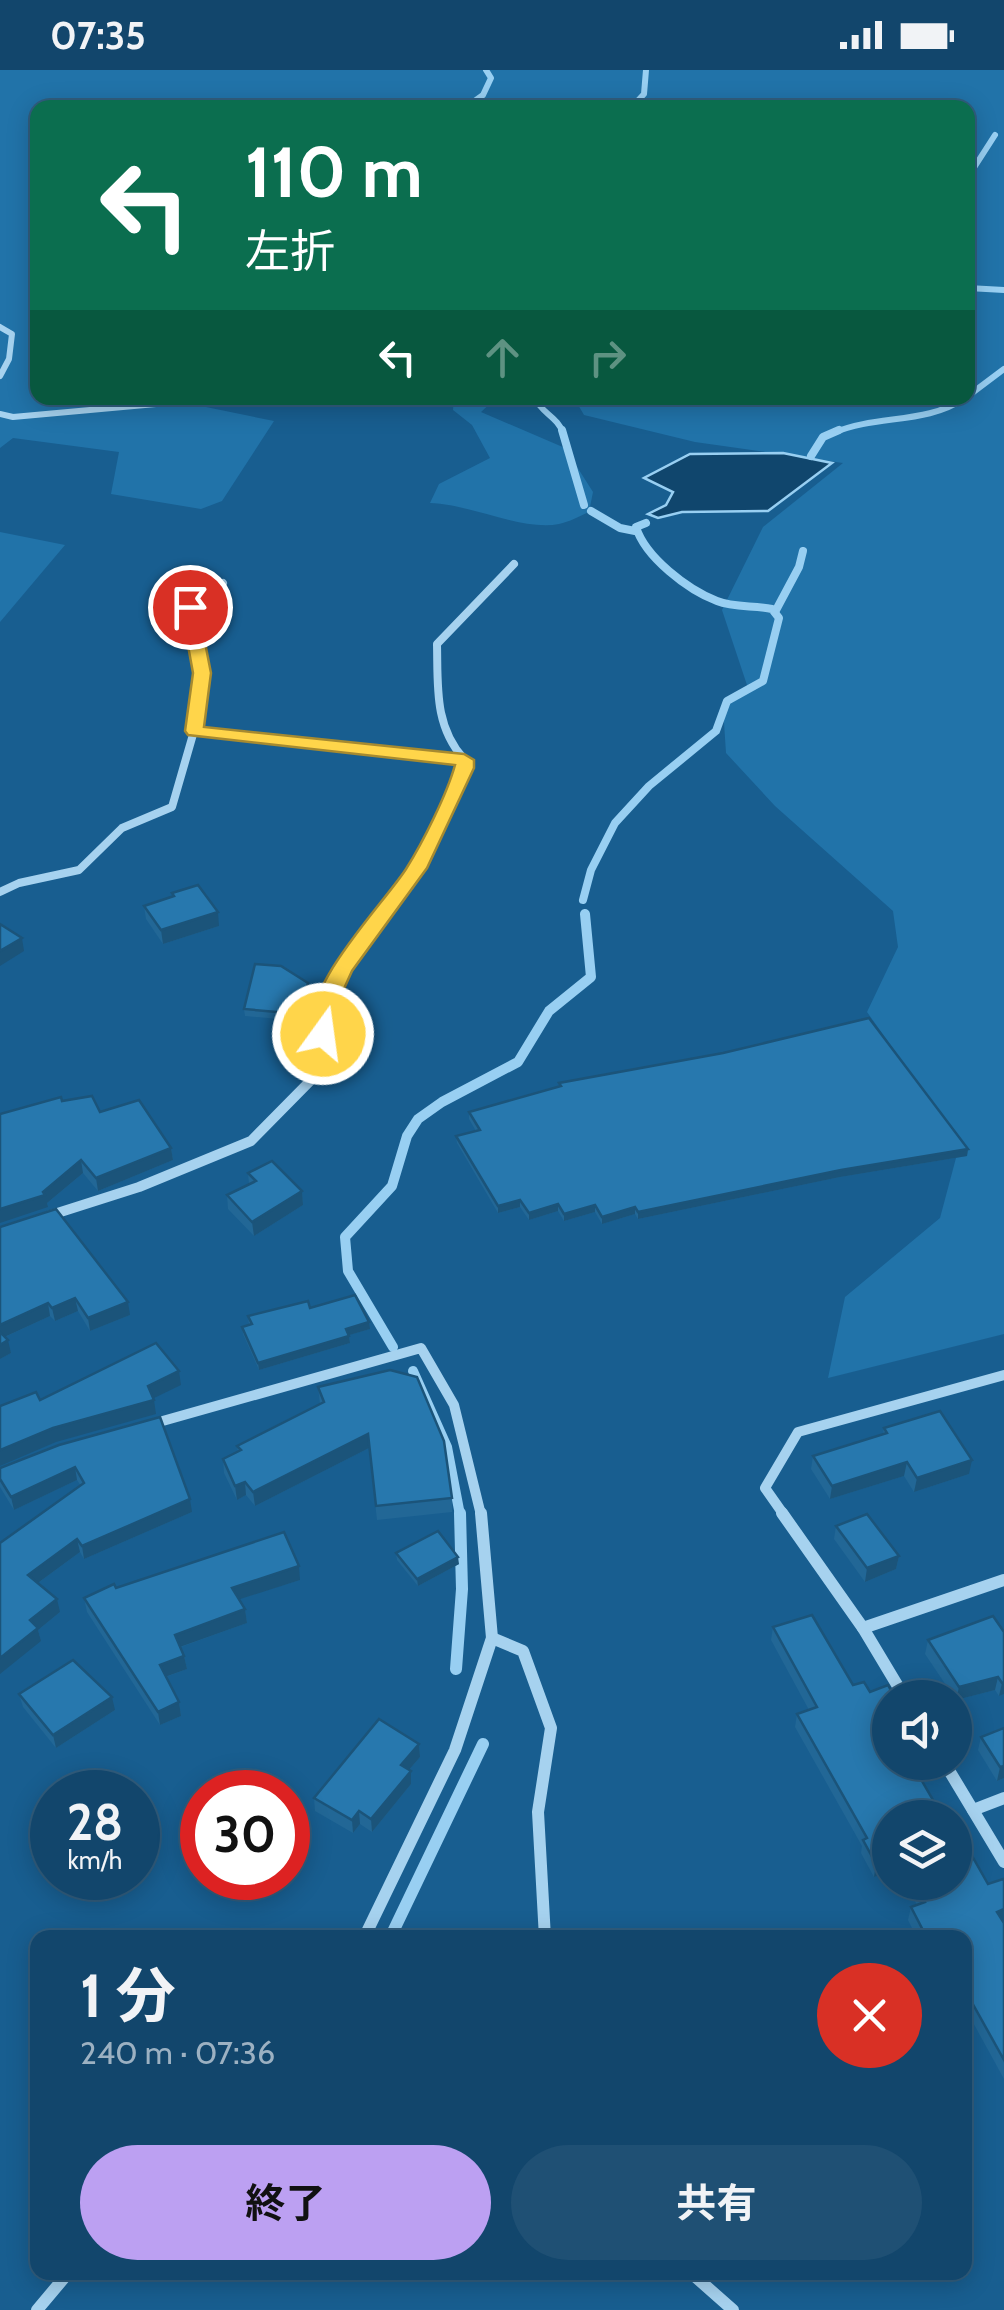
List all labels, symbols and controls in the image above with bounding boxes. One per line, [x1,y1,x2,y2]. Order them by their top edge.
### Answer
text: 07:35 [50,12,146,59]
text: 110 m [245,129,423,215]
icon: left [80,140,210,270]
text: 左折 [245,224,335,278]
icon: left [370,330,425,385]
icon: ahead [475,330,530,385]
icon: right [580,330,635,385]
pin [148,565,233,650]
icon: arrive [163,580,218,635]
position arrow [271,982,375,1086]
map controls [872,1680,972,1900]
button: sound [872,1680,972,1780]
speed limit sign: 30 [180,1770,310,1900]
text: 28 [67,1792,123,1853]
button: layers [872,1800,972,1900]
text: km/h [68,1845,122,1875]
text: 1 分 [80,1959,176,2032]
button: close [817,1963,922,2068]
text: 240 m · 07:36 [80,2033,275,2072]
button: 終了 [80,2145,491,2260]
button: 共有 [511,2145,922,2260]

